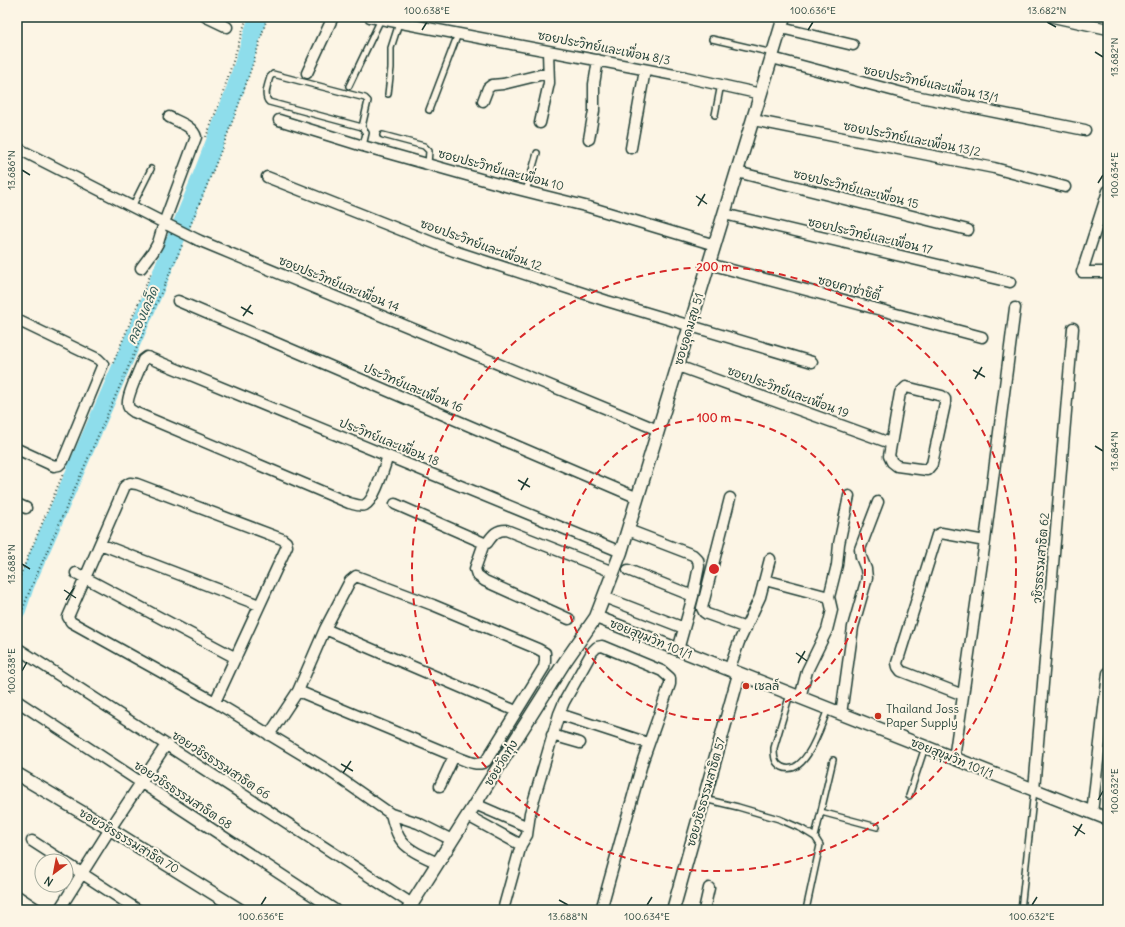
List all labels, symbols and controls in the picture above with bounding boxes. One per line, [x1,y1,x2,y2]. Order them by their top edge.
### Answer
text: 100.638°E [404,4,450,17]
text: 100.636°E [790,4,836,17]
text: 13.682°N [1028,4,1066,17]
street label: ซอยประวิทย์และเพื่อน 8/3 [536,24,673,68]
text: 13.682°N [1108,38,1121,76]
street label: ซอยประวิทย์และเพื่อน 13/1 [862,59,1001,105]
street label: ซอยประวิทย์และเพื่อน 13/2 [842,115,983,159]
street label: ซอยประวิทย์และเพื่อน 10 [437,143,567,194]
text: 13.686°N [5,150,18,190]
text: 100.634°E [1108,152,1121,198]
street label: ซอยประวิทย์และเพื่อน 15 [792,163,921,211]
street label: ซอยประวิทย์และเพื่อน 17 [806,211,935,257]
street label: ซอยประวิทย์และเพื่อน 12 [418,213,545,274]
street label: ซอยประวิทย์และเพื่อน 14 [277,250,403,315]
text: 200 m [696,259,732,274]
street label: ซอยคาซ่าซิตี้ [816,269,884,303]
water label: คลองเคล็ด [123,283,163,346]
street label: ซอยอุดมสุข 51 [670,291,709,367]
street label: ประวิทย์และเพื่อน 16 [361,357,467,415]
street label: ซอยประวิทย์และเพื่อน 19 [725,360,852,421]
text: 100 m [697,410,731,425]
street label: ประวิทย์และเพื่อน 18 [337,412,443,469]
text: 13.684°N [1108,431,1121,471]
street label: วชิรธรรมสาธิต 62 [1029,511,1052,604]
text: 13.688°N [5,544,18,584]
centre of rings [707,562,721,576]
street label: ซอยสุขุมวิท 101/1 [607,615,695,664]
text: 100.638°E [5,648,18,694]
place label: เชลล์ [754,678,779,693]
marker: เชลล์ [741,681,751,691]
place label: Thailand Joss Paper Supply [886,701,959,730]
marker: Thailand Joss Paper Supply [873,711,883,721]
street label: ซอยวชิรธรรมสาธิต 66 [169,727,273,802]
street label: ซอยสุขุมวิท 101/1 [908,734,996,783]
street label: ซอยวชิรธรรมสาธิต 57 [683,735,728,848]
street label: ซอยวัดทุ่ง [481,737,522,790]
street label: ซอยวชิรธรรมสาธิต 68 [131,757,235,832]
text: 100.632°E [1108,768,1121,814]
street label: ซอยวชิรธรรมสาธิต 70 [77,805,182,876]
north arrow [34,853,74,893]
text: N [42,874,56,889]
text: 100.636°E [238,910,284,923]
text: 13.688°N [548,910,588,923]
text: 100.634°E [624,910,670,923]
text: 100.632°E [1009,910,1055,923]

